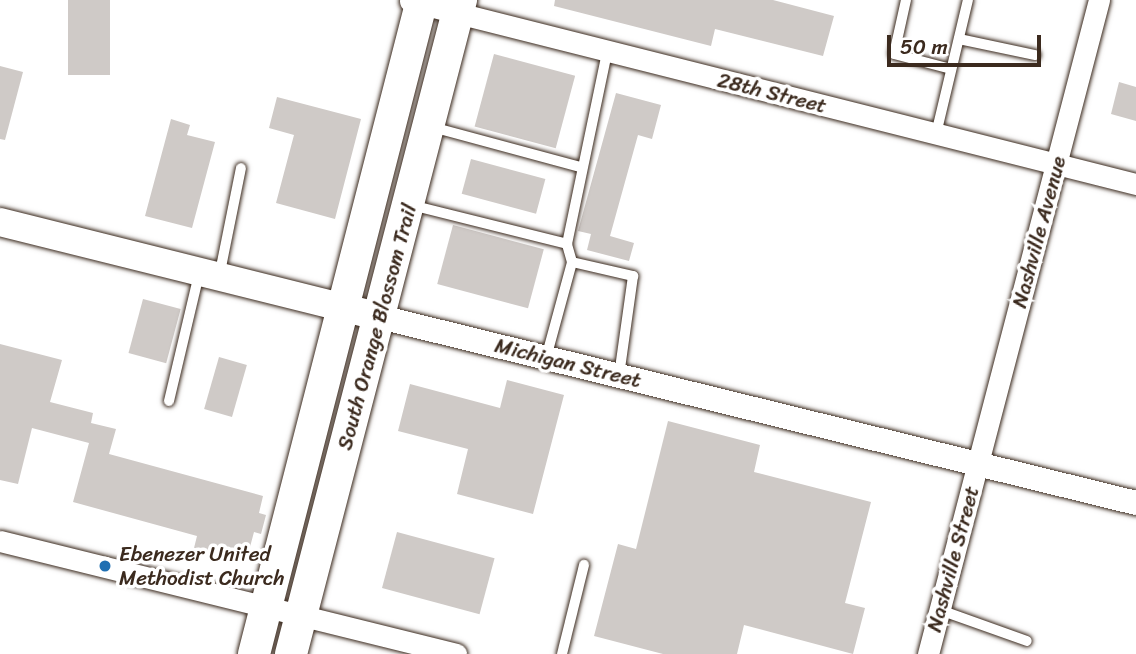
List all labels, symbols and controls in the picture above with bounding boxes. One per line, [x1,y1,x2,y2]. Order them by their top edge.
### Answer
scale bar [891,21,1045,65]
text: 50 m [900,28,948,66]
street label: 28th Street [715,67,829,119]
street label: Nashville Avenue [1007,153,1071,311]
street label: South Orange Blossom Trail [332,202,422,452]
street label: Michigan Street [493,333,643,393]
street label: Nashville Street [921,483,985,635]
place label: Ebenezer United Methodist Church [119,541,284,591]
marker: Ebenezer United Methodist Church [97,558,113,574]

